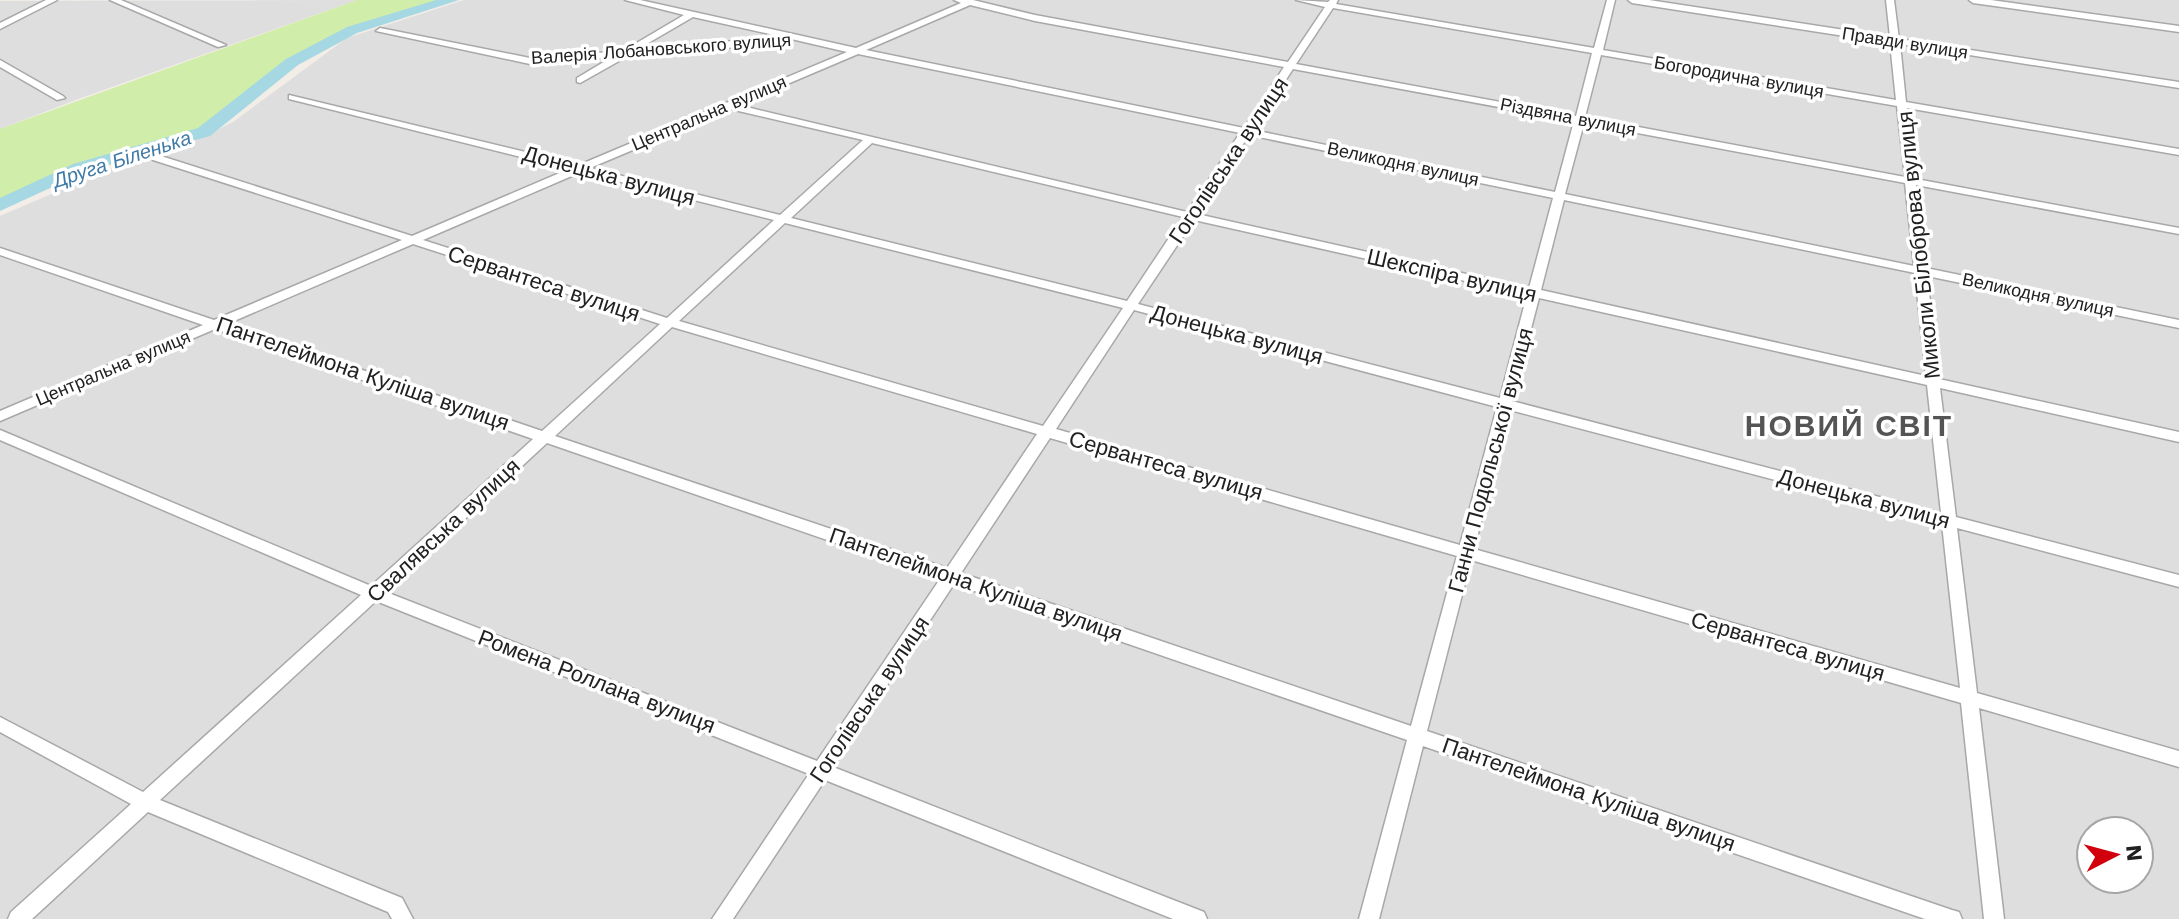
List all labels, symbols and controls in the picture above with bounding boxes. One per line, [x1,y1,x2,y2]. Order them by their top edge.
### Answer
street label: Правди вулиця [1841,22,1970,63]
street label: Валерія Лобановського вулиця [530,29,792,68]
street label: Богородична вулиця [1653,51,1826,102]
street label: Центральна вулиця [628,70,789,155]
street label: Гоголівська вулиця [1164,73,1293,248]
street label: Різдвяна вулиця [1498,93,1638,140]
street label: Миколи Білоброва вулиця [1892,110,1945,380]
water label: Друга Біленька [48,125,194,193]
street label: Великодня вулиця [1325,137,1481,190]
street label: Донецька вулиця [520,140,698,210]
street label: Сервантеса вулиця [445,241,643,326]
street label: Шекспіра вулиця [1365,244,1539,307]
street label: Великодня вулиця [1960,268,2116,321]
street label: Донецька вулиця [1148,299,1326,369]
street label: Пантелеймона Куліша вулиця [213,312,512,435]
street label: Центральна вулиця [32,325,193,410]
street label: Ганни Подольської вулиця [1443,325,1538,595]
district label: НОВИЙ СВІТ [1745,408,1953,443]
street label: Сервантеса вулиця [1066,426,1266,505]
street label: Свалявська вулиця [362,453,525,608]
street label: Донецька вулиця [1775,463,1953,533]
street label: Пантелеймона Куліша вулиця [826,523,1125,646]
street label: Сервантеса вулиця [1688,607,1888,686]
street label: Гоголівська вулиця [805,612,934,787]
street label: Ромена Роллана вулиця [475,625,719,738]
street label: Пантелеймона Куліша вулиця [1439,733,1738,856]
north arrow [2075,815,2155,895]
text: N [2121,844,2148,862]

